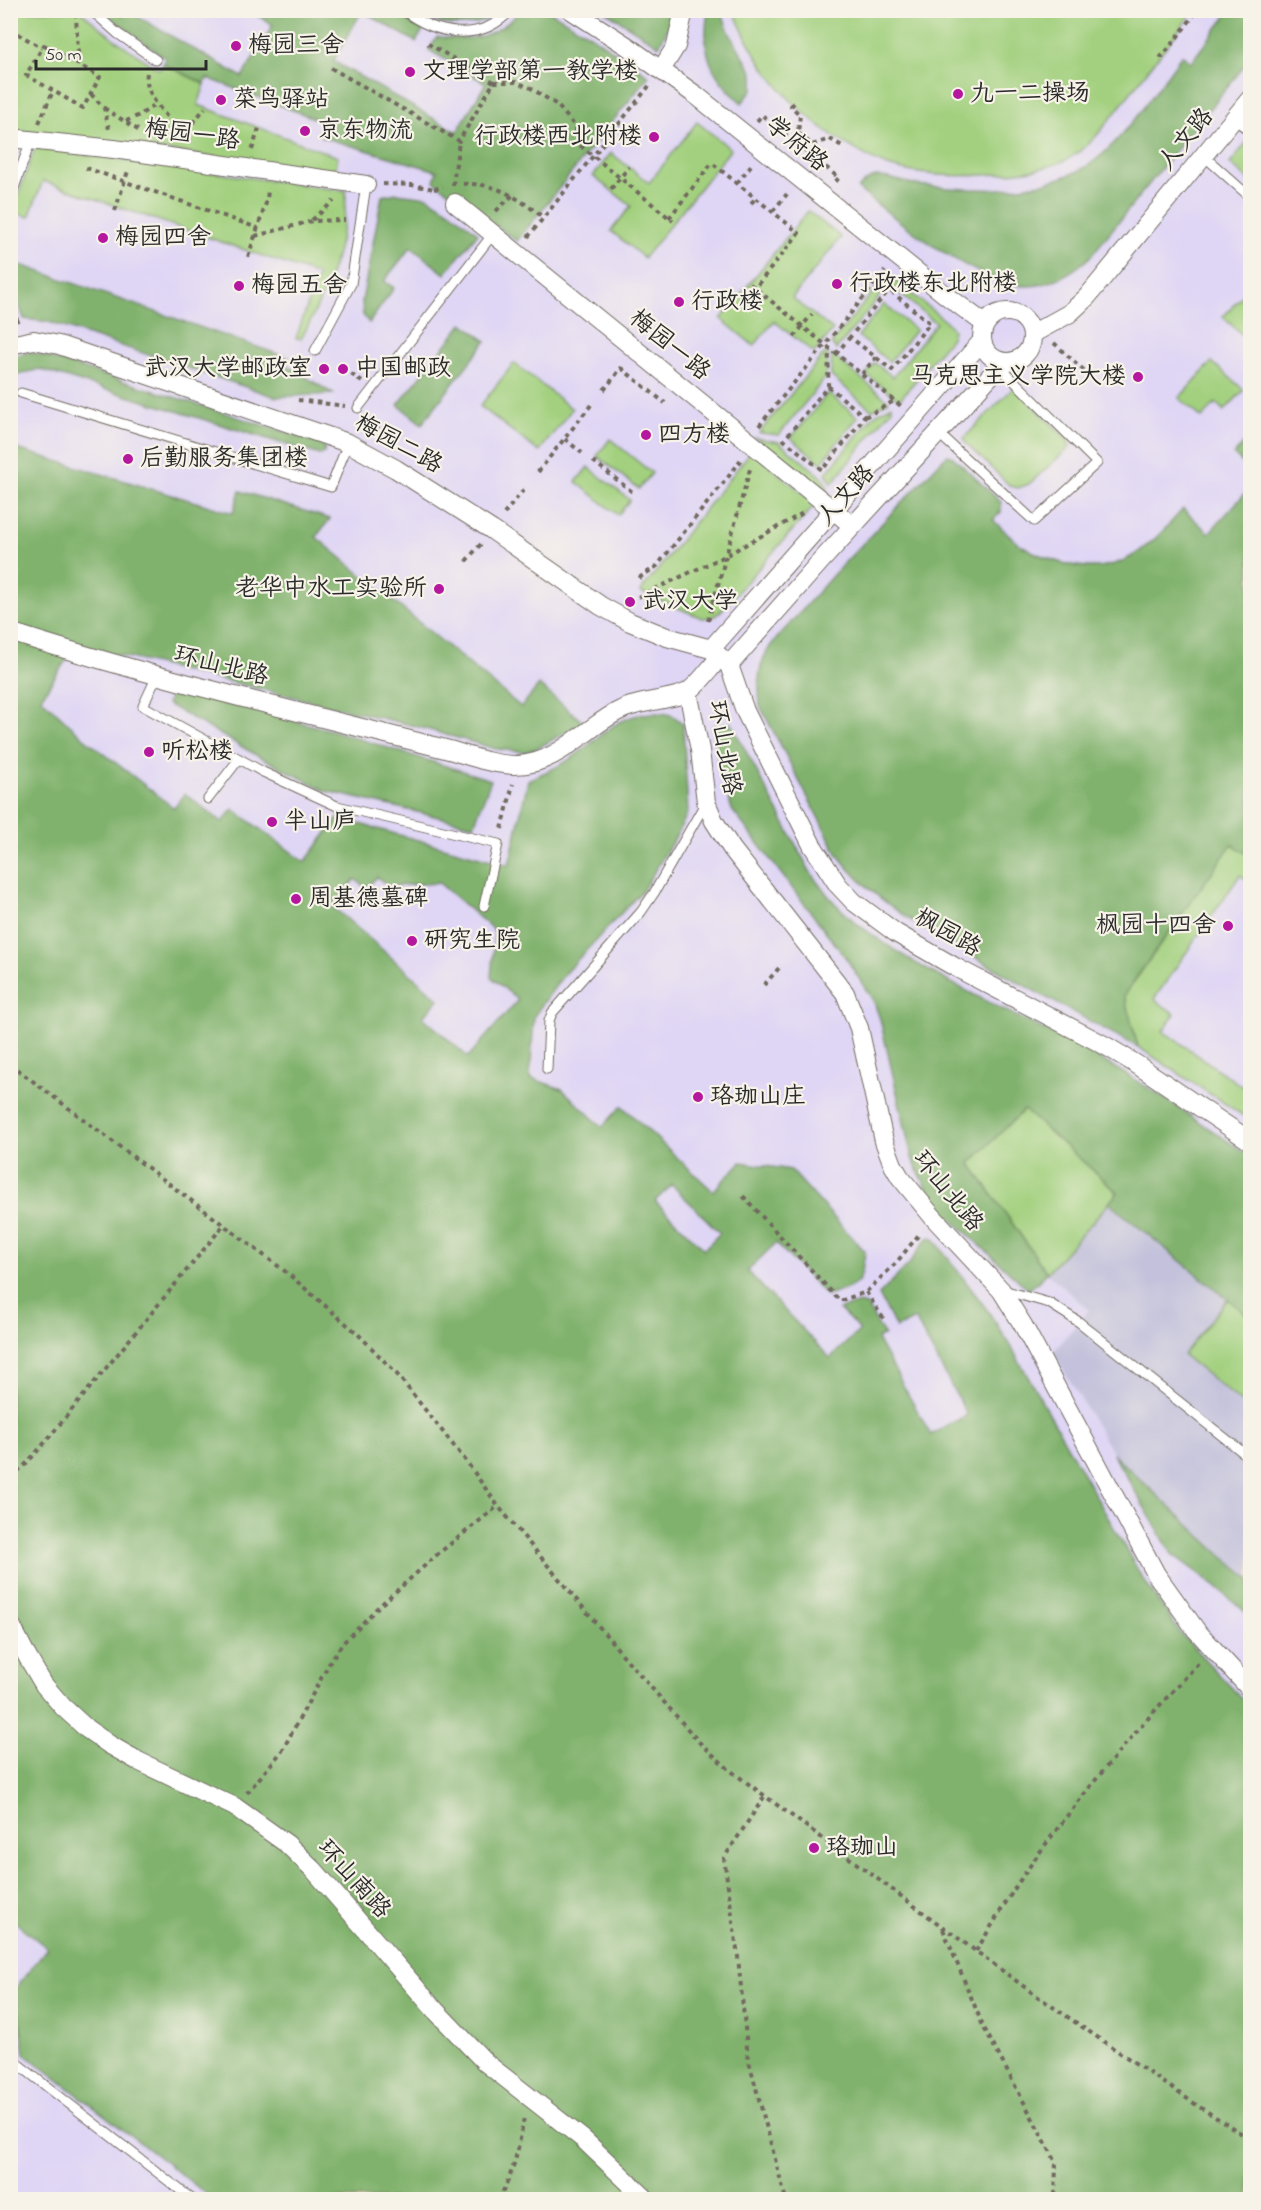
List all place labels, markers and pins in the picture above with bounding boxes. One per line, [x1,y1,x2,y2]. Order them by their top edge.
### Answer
place label: 梅园三舍 [248,29,344,64]
marker: 梅园三舍 [229,39,243,53]
place label: 文理学部第一教学楼 [422,55,638,90]
marker: 文理学部第一教学楼 [403,65,417,79]
place label: 九一二操场 [970,77,1090,112]
place label: 菜鸟驿站 [233,83,329,118]
marker: 九一二操场 [951,87,965,101]
marker: 菜鸟驿站 [214,93,228,107]
place label: 京东物流 [317,114,413,149]
place label: 行政楼西北附楼 [474,120,642,155]
marker: 京东物流 [298,124,312,138]
marker: 行政楼西北附楼 [647,130,661,144]
place label: 梅园四舍 [115,221,211,256]
marker: 梅园四舍 [96,231,110,245]
place label: 行政楼东北附楼 [849,267,1017,302]
place label: 梅园五舍 [251,269,347,304]
marker: 行政楼东北附楼 [830,277,844,291]
marker: 梅园五舍 [232,279,246,293]
place label: 行政楼 [691,285,763,320]
marker: 行政楼 [672,295,686,309]
place label: 武汉大学邮政室 [144,352,312,387]
place label: 中国邮政 [355,352,451,387]
place label: 马克思主义学院大楼 [910,360,1126,395]
marker: 武汉大学邮政室 [317,362,331,376]
marker: 中国邮政 [336,362,350,376]
marker: 马克思主义学院大楼 [1131,370,1145,384]
place label: 四方楼 [658,418,730,453]
marker: 四方楼 [639,428,653,442]
place label: 后勤服务集团楼 [140,442,308,477]
marker: 后勤服务集团楼 [121,452,135,466]
place label: 老华中水工实验所 [235,572,427,607]
marker: 老华中水工实验所 [432,582,446,596]
place label: 武汉大学 [642,585,738,620]
marker: 武汉大学 [623,595,637,609]
place label: 听松楼 [161,735,233,770]
marker: 听松楼 [142,745,156,759]
place label: 半山庐 [284,805,356,840]
marker: 半山庐 [265,815,279,829]
place label: 周基德墓碑 [308,882,428,917]
marker: 周基德墓碑 [289,892,303,906]
place label: 枫园十四舍 [1096,909,1216,944]
marker: 枫园十四舍 [1221,919,1235,933]
place label: 研究生院 [424,924,520,959]
marker: 研究生院 [405,934,419,948]
place label: 珞珈山庄 [710,1080,806,1115]
marker: 珞珈山庄 [691,1090,705,1104]
place label: 珞珈山 [826,1831,898,1866]
marker: 珞珈山 [807,1841,821,1855]

